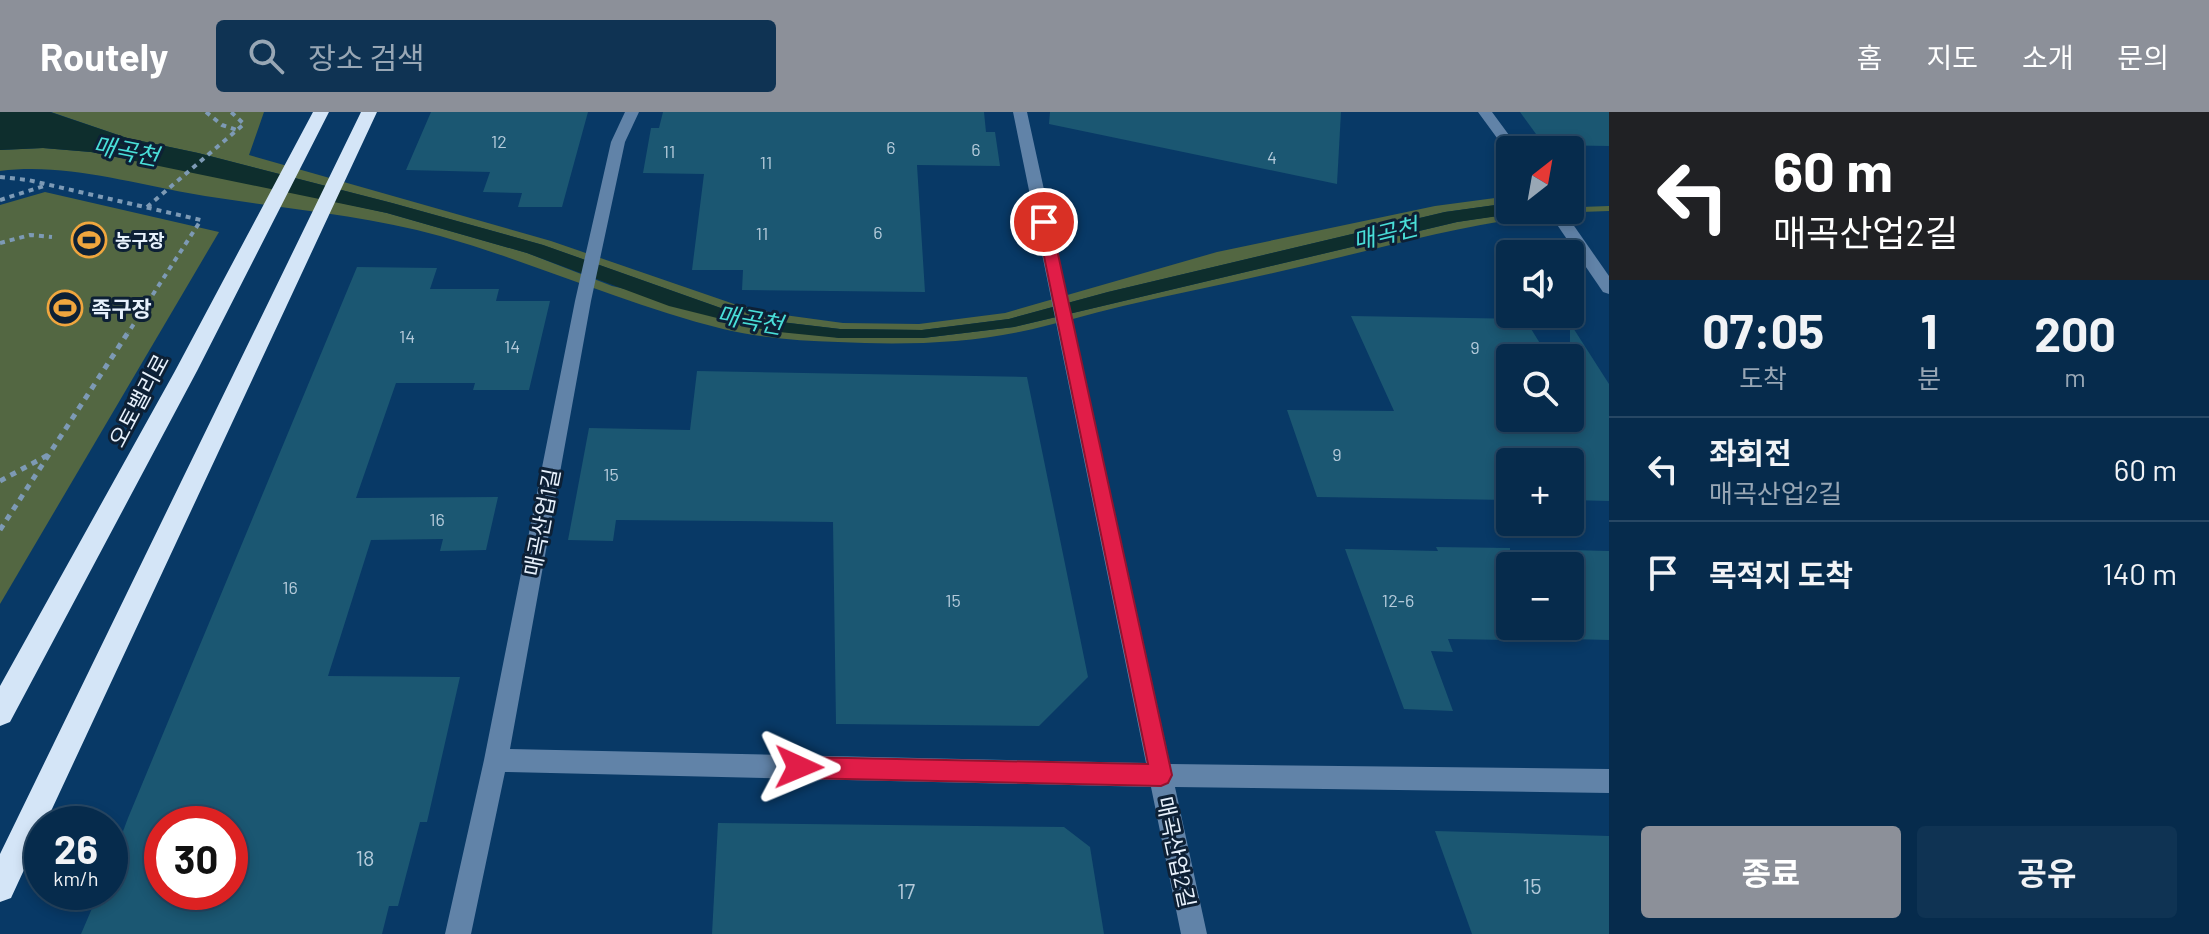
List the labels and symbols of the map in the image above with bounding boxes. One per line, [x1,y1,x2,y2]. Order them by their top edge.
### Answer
water label: 매곡천 [91,129,164,171]
house number: 12 [491,130,507,152]
house number: 6 [886,136,896,158]
north arrow [1496,136,1584,224]
house number: 6 [971,138,981,160]
house number: 11 [663,140,675,162]
house number: 4 [1267,146,1277,168]
house number: 11 [760,151,772,173]
pin [1010,188,1078,256]
water label: 매곡천 [1349,210,1423,255]
sports icon: 농구장 [70,221,108,259]
house number: 6 [873,221,883,243]
house number: 11 [756,222,768,244]
place label: 농구장 [115,229,165,251]
sports icon: 족구장 [46,289,84,327]
place label: 족구장 [91,295,152,321]
water label: 매곡천 [715,299,788,340]
house number: 14 [399,325,415,347]
house number: 14 [504,335,520,357]
house number: 9 [1470,336,1480,358]
street label: 오토밸리로 [103,349,173,451]
house number: 9 [1332,443,1342,465]
house number: 15 [603,463,619,485]
street label: 매곡산업1길 [518,466,564,578]
house number: 16 [429,508,445,530]
house number: 16 [282,576,298,598]
house number: 15 [945,589,961,611]
house number: 12-6 [1382,589,1414,611]
position arrow [757,725,841,809]
street label: 매곡산업2길 [1153,794,1201,910]
speed limit sign: 30 [144,806,248,910]
house number: 18 [355,844,375,870]
house number: 15 [1522,872,1542,898]
house number: 17 [897,877,915,903]

